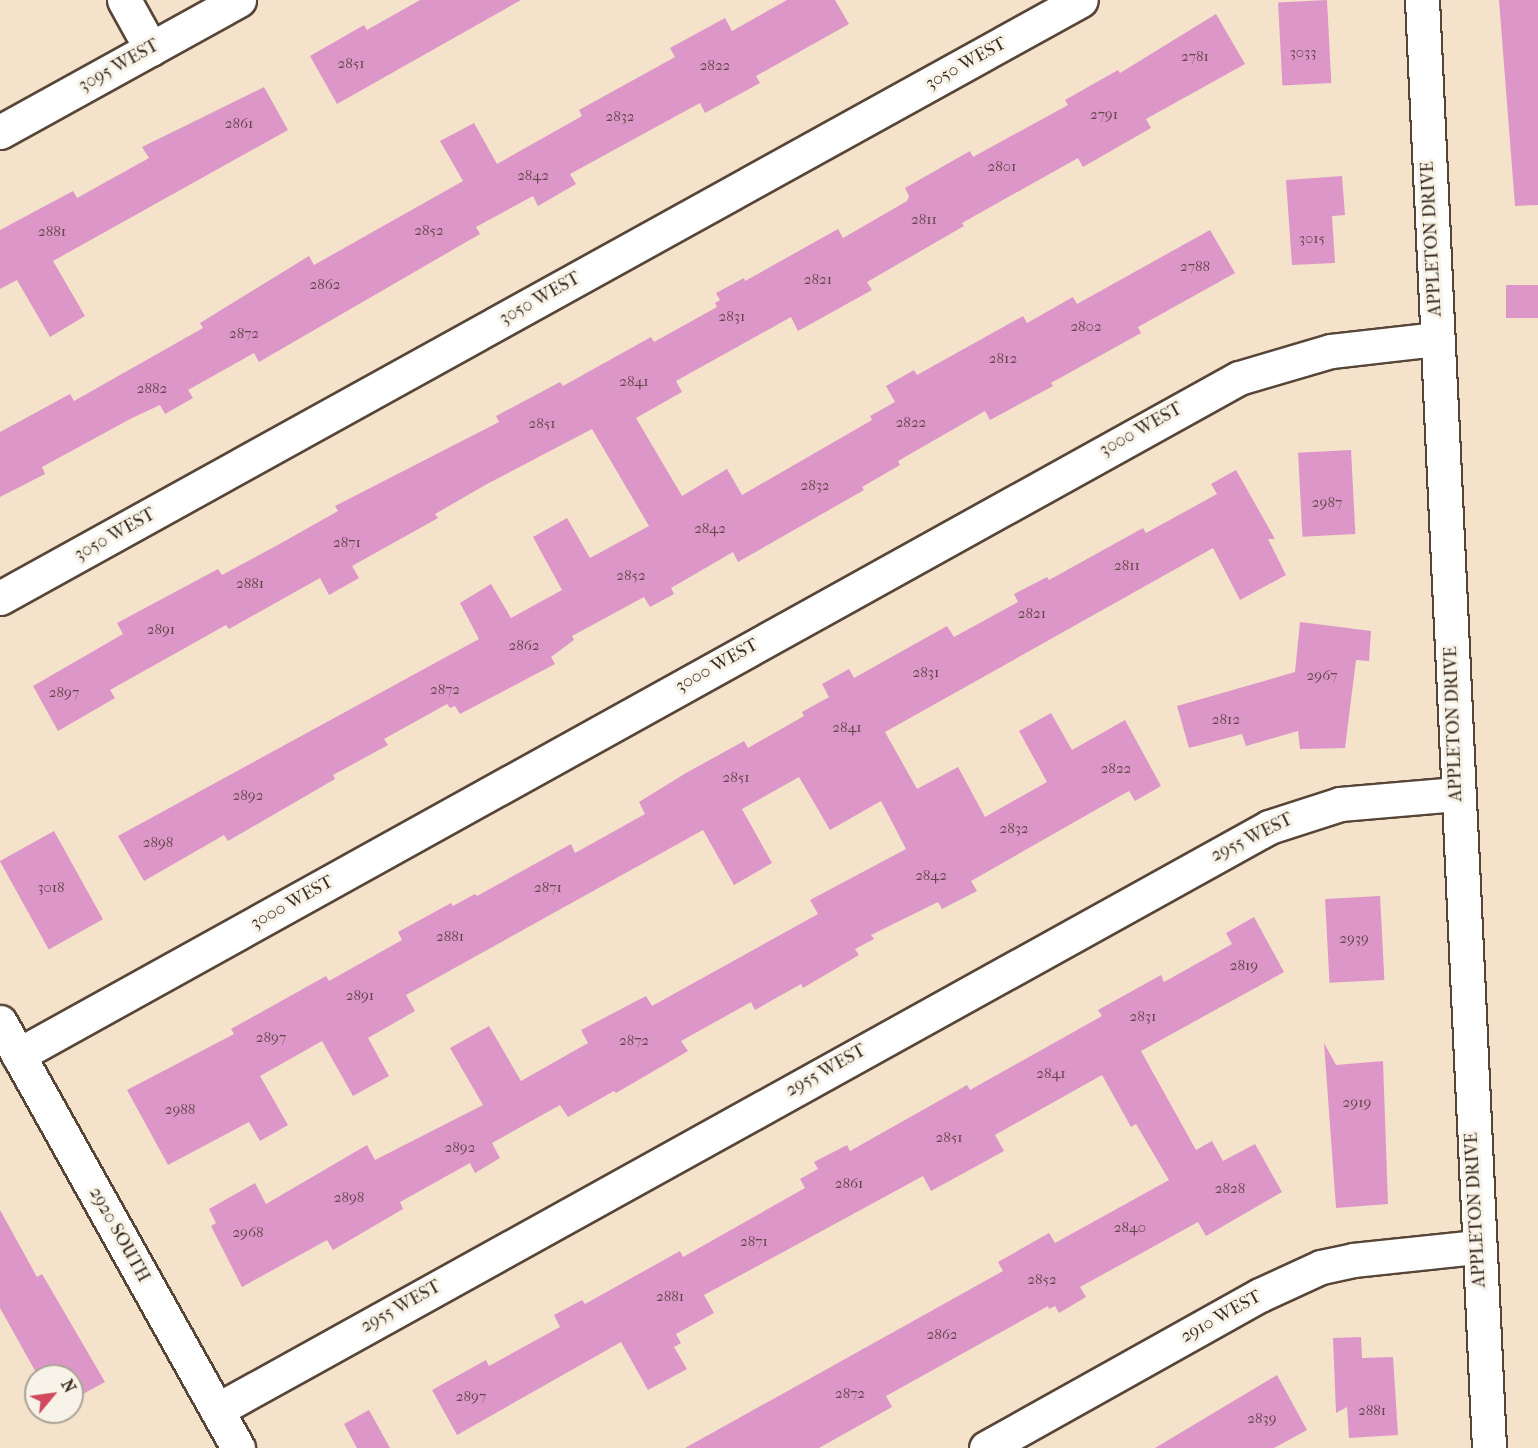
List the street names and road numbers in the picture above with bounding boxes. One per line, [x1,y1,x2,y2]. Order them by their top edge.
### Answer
street label: 3050 WEST [922,33,1010,95]
street label: 3095 WEST [75,35,163,97]
street label: APPLETON DRIVE [1417,161,1447,317]
street label: 3050 WEST [496,268,584,330]
street label: 3000 WEST [1096,398,1186,462]
street label: 3050 WEST [71,504,159,566]
street label: 3000 WEST [672,634,762,698]
street label: APPLETON DRIVE [1440,646,1468,802]
street label: 2955 WEST [1208,809,1296,867]
street label: 3000 WEST [247,871,337,935]
street label: 2955 WEST [782,1040,870,1102]
street label: APPLETON DRIVE [1461,1132,1491,1288]
street label: 2920 SOUTH [84,1184,154,1286]
street label: 2955 WEST [357,1276,445,1338]
street label: 2910 WEST [1177,1286,1265,1348]

